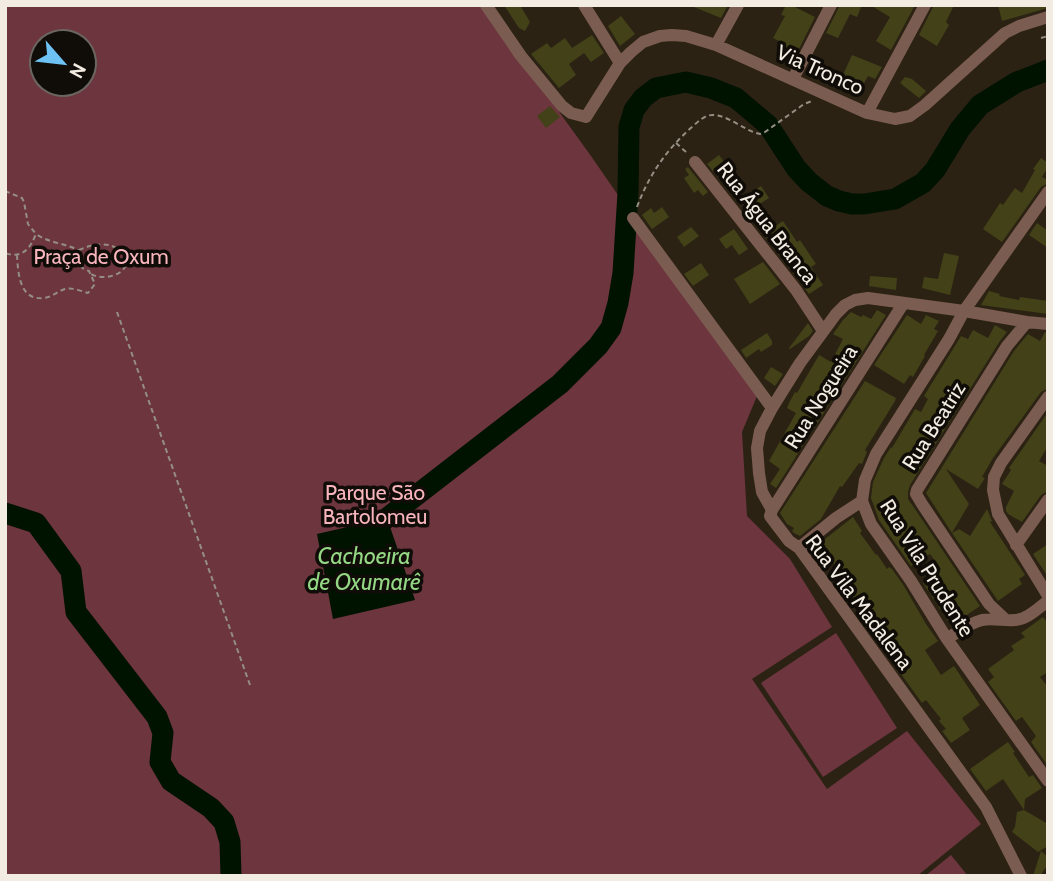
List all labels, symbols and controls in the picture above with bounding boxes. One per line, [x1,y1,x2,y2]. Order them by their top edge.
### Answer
north arrow [28,28,98,98]
street label: Via Tronco [773,39,868,100]
text: N [64,59,91,82]
street label: Rua Água Branca [712,157,823,289]
park label: Praça de Oxum [33,244,169,269]
street label: Rua Nogueira [779,340,862,453]
street label: Rua Beatriz [897,377,971,475]
park label: Parque São Bartolomeu [323,480,427,529]
street label: Rua Vila Prudente [875,494,980,641]
street label: Rua Vila Madalena [801,529,918,674]
water label: Cachoeira de Oxumarê [307,542,421,596]

